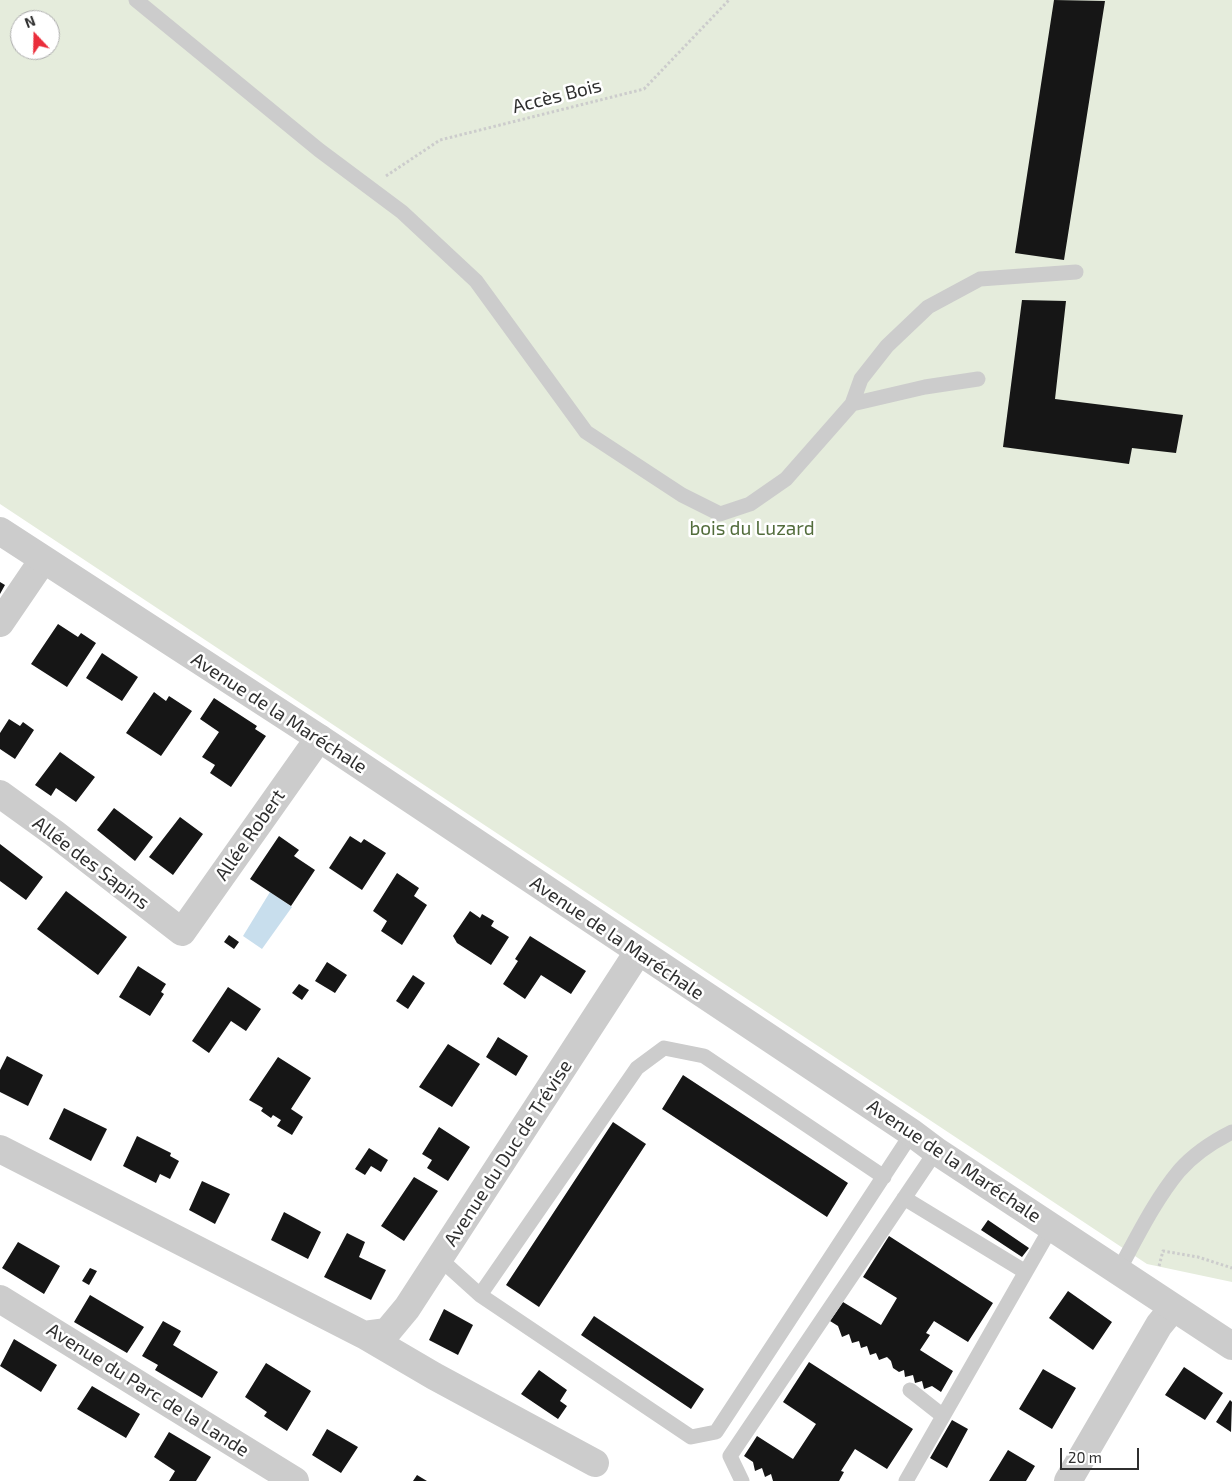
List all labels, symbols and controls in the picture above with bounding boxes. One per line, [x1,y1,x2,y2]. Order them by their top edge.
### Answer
north arrow [10,10,60,60]
text: N [22,12,38,31]
street label: Accès Bois [510,74,604,118]
park label: bois du Luzard [689,518,815,540]
street label: Avenue de la Maréchale [187,648,371,778]
street label: Allée Robert [210,785,290,885]
street label: Allée des Sapins [28,812,154,914]
street label: Avenue de la Maréchale [526,871,708,1005]
street label: Avenue du Duc de Trévise [439,1056,577,1250]
street label: Avenue de la Maréchale [863,1094,1045,1228]
street label: Avenue du Parc de la Lande [43,1318,253,1462]
scale bar [1062,1438,1141,1470]
text: 20 m [1068,1448,1102,1466]

